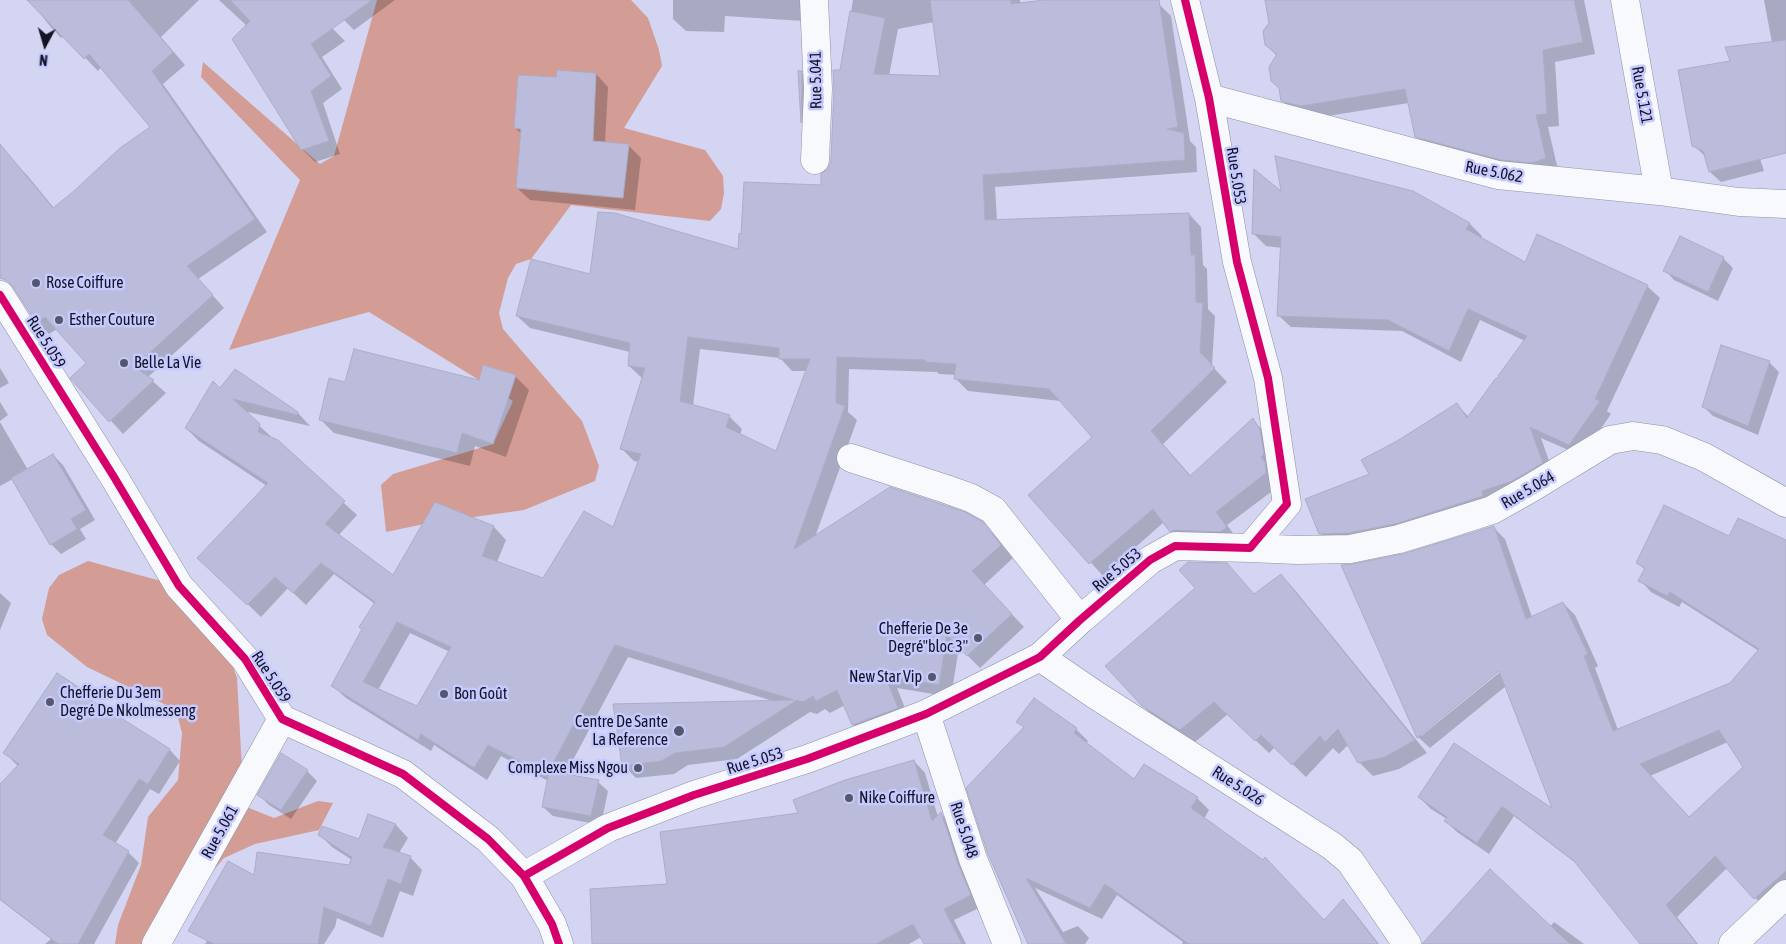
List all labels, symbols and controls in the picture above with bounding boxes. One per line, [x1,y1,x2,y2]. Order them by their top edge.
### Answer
north arrow [20,20,70,70]
street label: Rue 5.041 [806,51,826,109]
text: N [38,52,48,68]
street label: Rue 5.121 [1628,65,1656,125]
street label: Rue 5.053 [1222,146,1250,206]
street label: Rue 5.062 [1464,157,1524,187]
place label: Rose Coiffure [46,273,123,293]
marker: Rose Coiffure [30,277,42,289]
place label: Esther Couture [69,310,155,330]
street label: Rue 5.059 [22,312,70,372]
marker: Esther Couture [53,314,65,326]
place label: Belle La Vie [134,353,201,373]
marker: Belle La Vie [118,357,130,369]
street label: Rue 5.064 [1498,467,1558,513]
street label: Rue 5.053 [1089,544,1145,596]
place label: Chefferie De 3e Degré''bloc 3'' [879,619,968,657]
marker: Chefferie De 3e Degré''bloc 3'' [972,632,984,644]
street label: Rue 5.059 [247,647,295,707]
place label: New Star Vip [849,667,922,687]
marker: New Star Vip [926,671,938,683]
place label: Chefferie Du 3em Degré De Nkolmesseng [60,683,196,721]
place label: Bon Goût [454,684,507,704]
marker: Bon Goût [438,688,450,700]
marker: Chefferie Du 3em Degré De Nkolmesseng [44,696,56,708]
place label: Centre De Sante La Reference [575,712,668,750]
marker: Centre De Sante La Reference [672,724,686,738]
street label: Rue 5.053 [724,743,786,779]
place label: Complexe Miss Ngou [508,758,628,778]
marker: Complexe Miss Ngou [632,762,644,774]
street label: Rue 5.026 [1208,762,1268,810]
place label: Nike Coiffure [859,788,935,808]
marker: Nike Coiffure [843,792,855,804]
street label: Rue 5.048 [946,799,982,861]
street label: Rue 5.061 [198,802,242,862]

